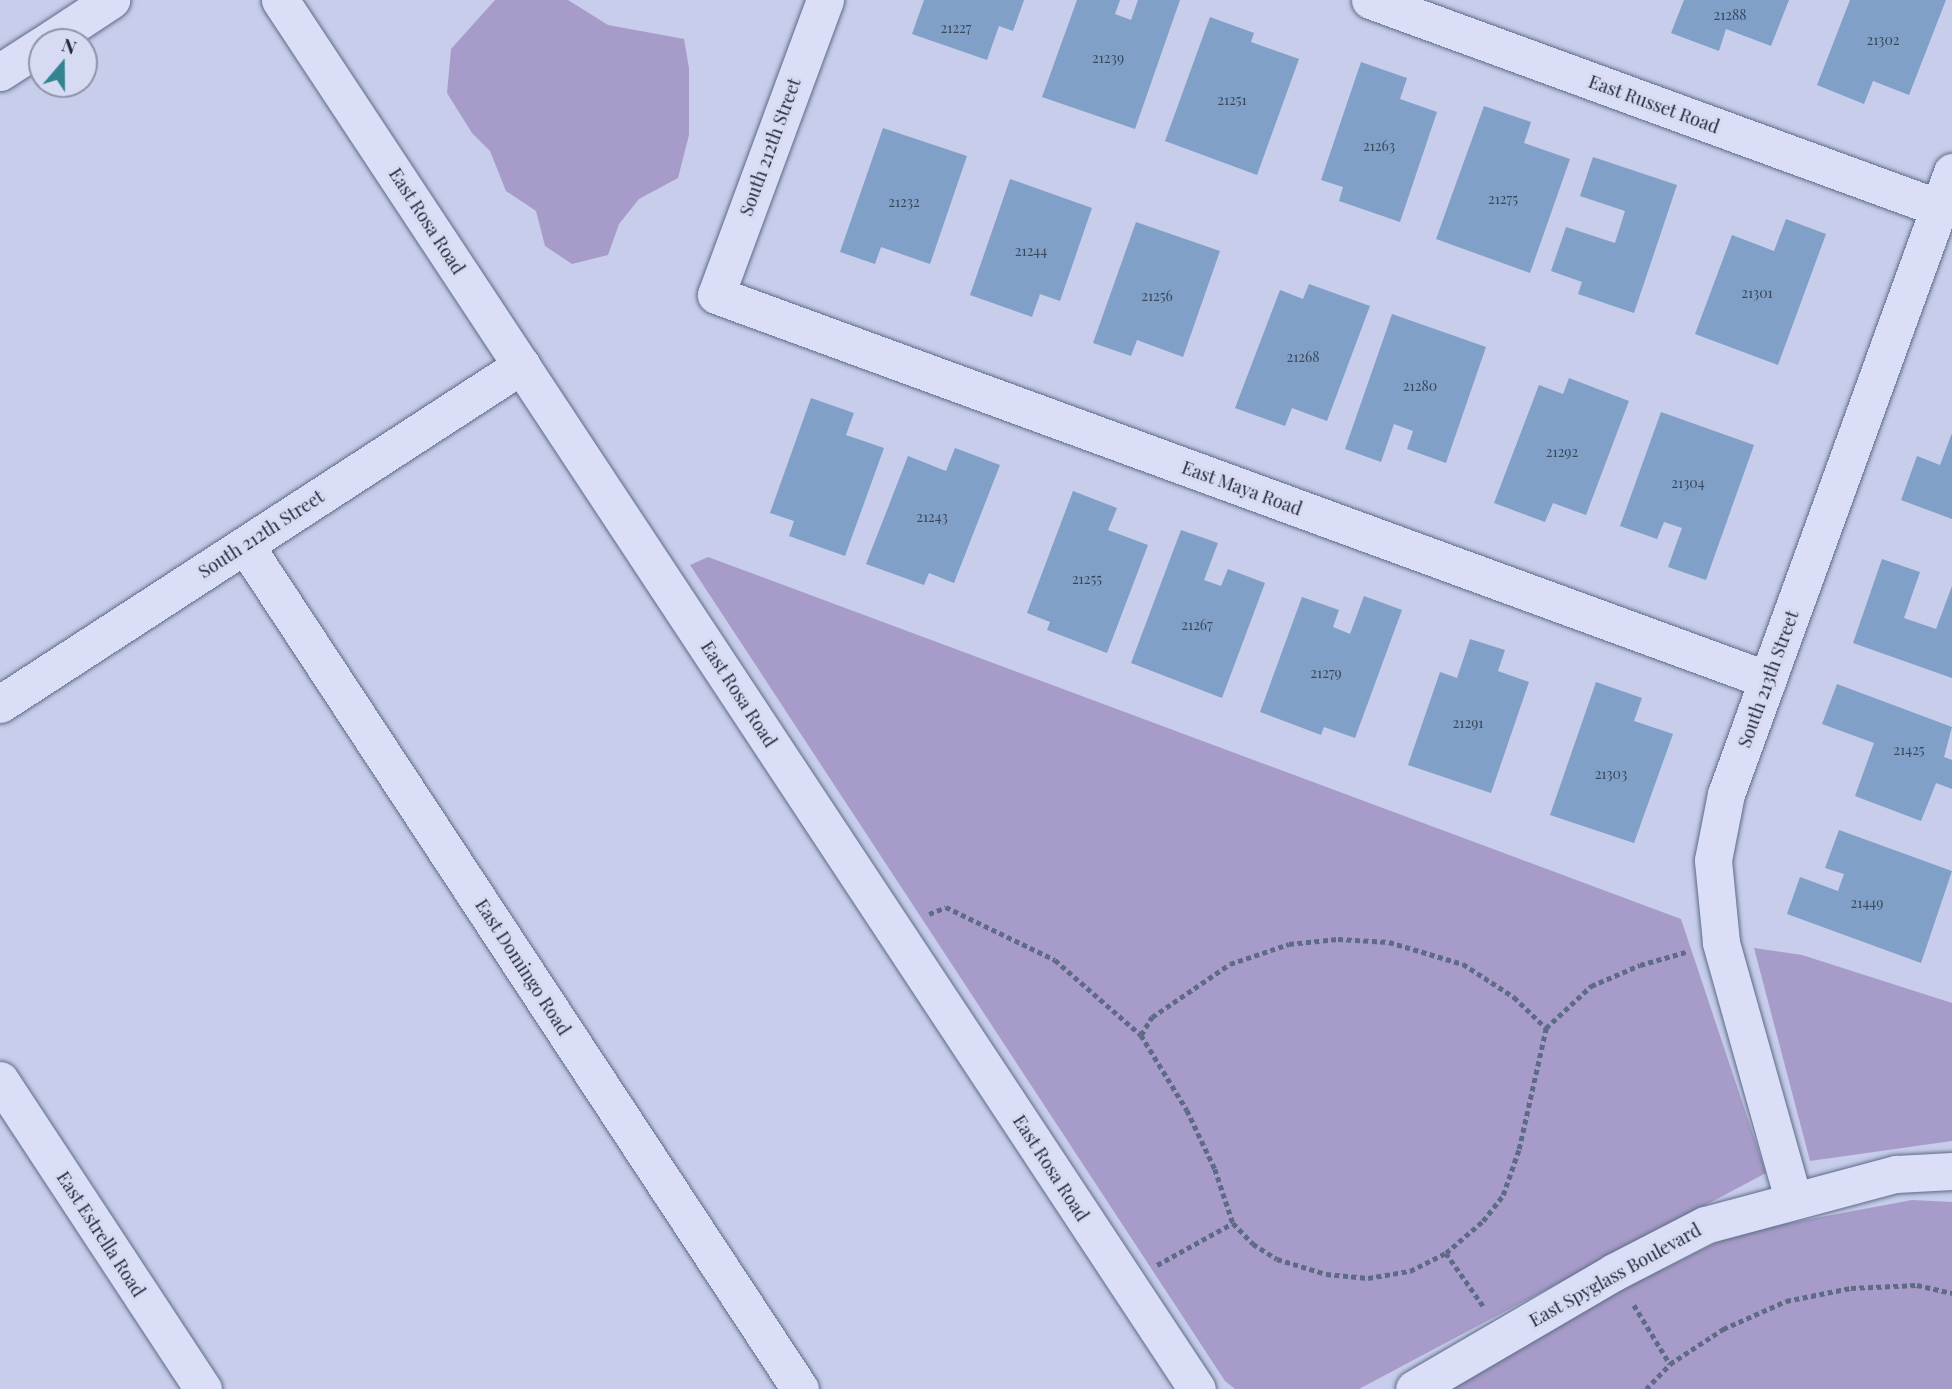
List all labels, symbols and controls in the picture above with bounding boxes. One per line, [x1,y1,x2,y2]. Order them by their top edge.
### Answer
house number: 21288 [1713,7,1747,23]
house number: 21227 [941,20,971,36]
north arrow [28,28,98,98]
text: N [59,31,80,60]
house number: 21302 [1866,32,1900,48]
house number: 21239 [1092,50,1124,66]
street label: East Russet Road [1585,70,1723,138]
street label: South 212th Street [735,75,805,219]
house number: 21251 [1217,92,1247,108]
house number: 21263 [1363,138,1395,154]
street label: East Rosa Road [385,164,469,278]
house number: 21275 [1488,191,1518,207]
house number: 21232 [888,194,920,210]
house number: 21244 [1015,243,1047,259]
house number: 21301 [1741,285,1773,301]
house number: 21256 [1141,288,1173,304]
house number: 21268 [1286,349,1320,365]
house number: 21280 [1403,378,1437,394]
house number: 21292 [1546,444,1578,460]
street label: East Maya Road [1179,456,1305,520]
house number: 21304 [1671,475,1705,491]
street label: South 212th Street [194,485,328,583]
house number: 21243 [916,509,948,525]
house number: 21255 [1072,571,1102,587]
street label: South 213th Street [1733,607,1803,751]
house number: 21267 [1181,617,1213,633]
street label: East Rosa Road [697,637,781,751]
house number: 21279 [1310,665,1342,681]
house number: 21291 [1453,715,1483,731]
house number: 21425 [1893,742,1925,758]
house number: 21303 [1595,766,1627,782]
street label: East Domingo Road [471,895,575,1039]
house number: 21449 [1851,895,1883,911]
street label: East Rosa Road [1009,1111,1093,1225]
street label: East Estrella Road [52,1167,150,1301]
street label: East Spyglass Boulevard [1525,1219,1705,1331]

